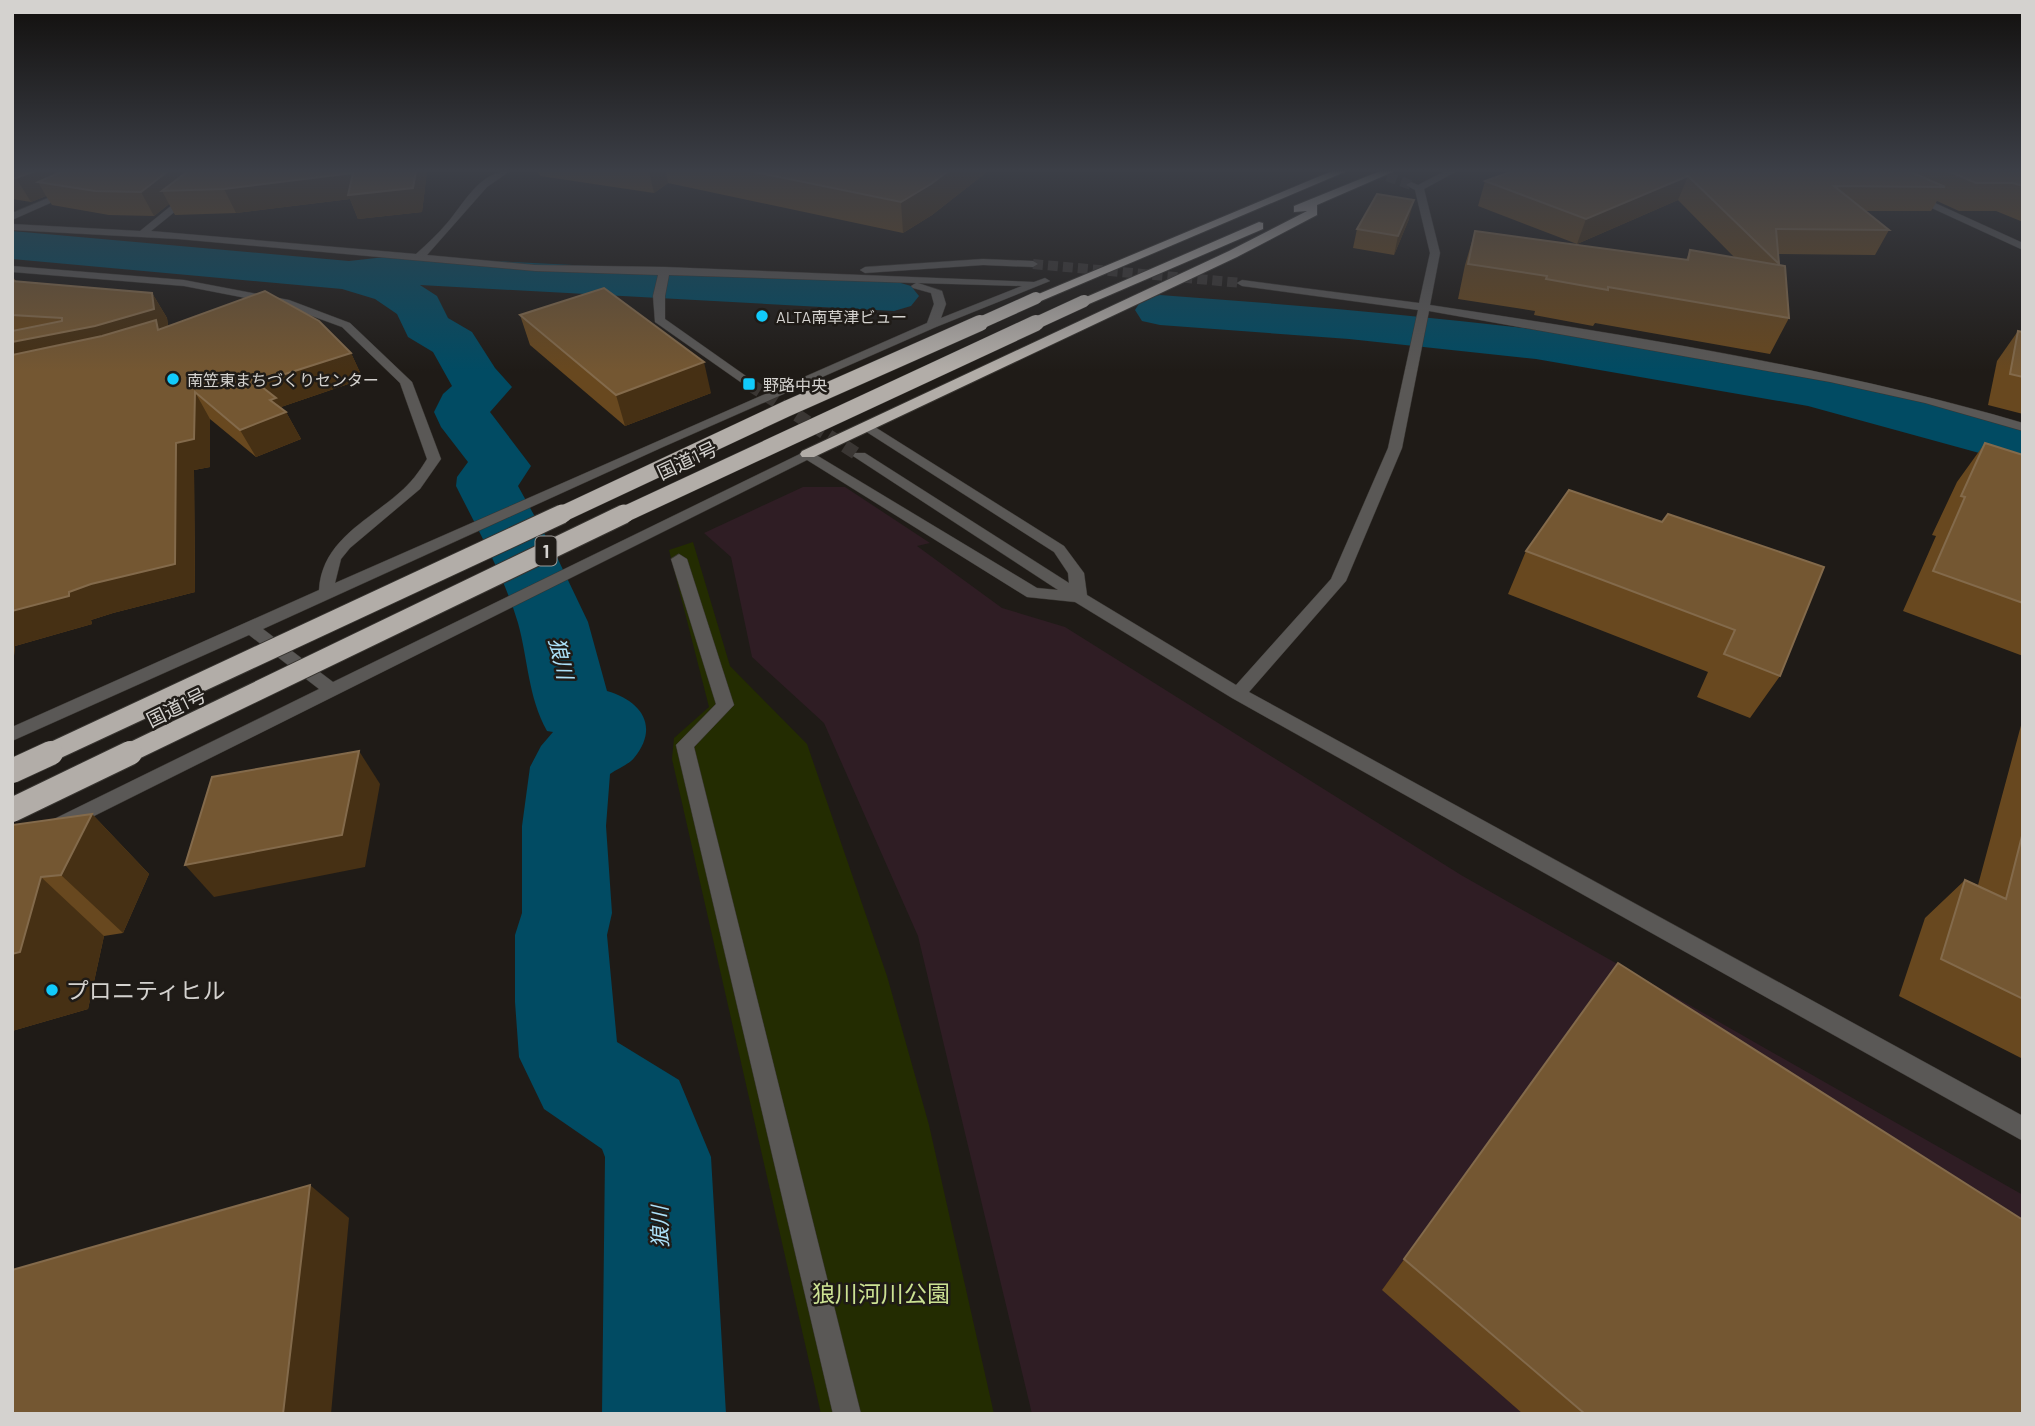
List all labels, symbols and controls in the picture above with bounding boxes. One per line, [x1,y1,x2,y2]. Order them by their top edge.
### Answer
place label: ALTA南草津ビュー [776,307,907,326]
marker: ALTA南草津ビュー [754,308,770,324]
place label: 南笠東まちづくりセンター [187,370,379,389]
marker: 南笠東まちづくりセンター [165,371,181,387]
place label: 野路中央 [763,375,827,394]
marker: 野路中央 [741,376,757,392]
street label: 国道1号 [653,436,721,484]
road number: 1 [536,536,556,566]
water label: 狼川 [545,635,579,683]
street label: 国道1号 [142,683,210,731]
place label: プロニティヒル [66,976,226,1004]
marker: プロニティヒル [44,982,60,998]
water label: 狼川 [646,1204,672,1248]
park label: 狼川河川公園 [812,1279,950,1307]

